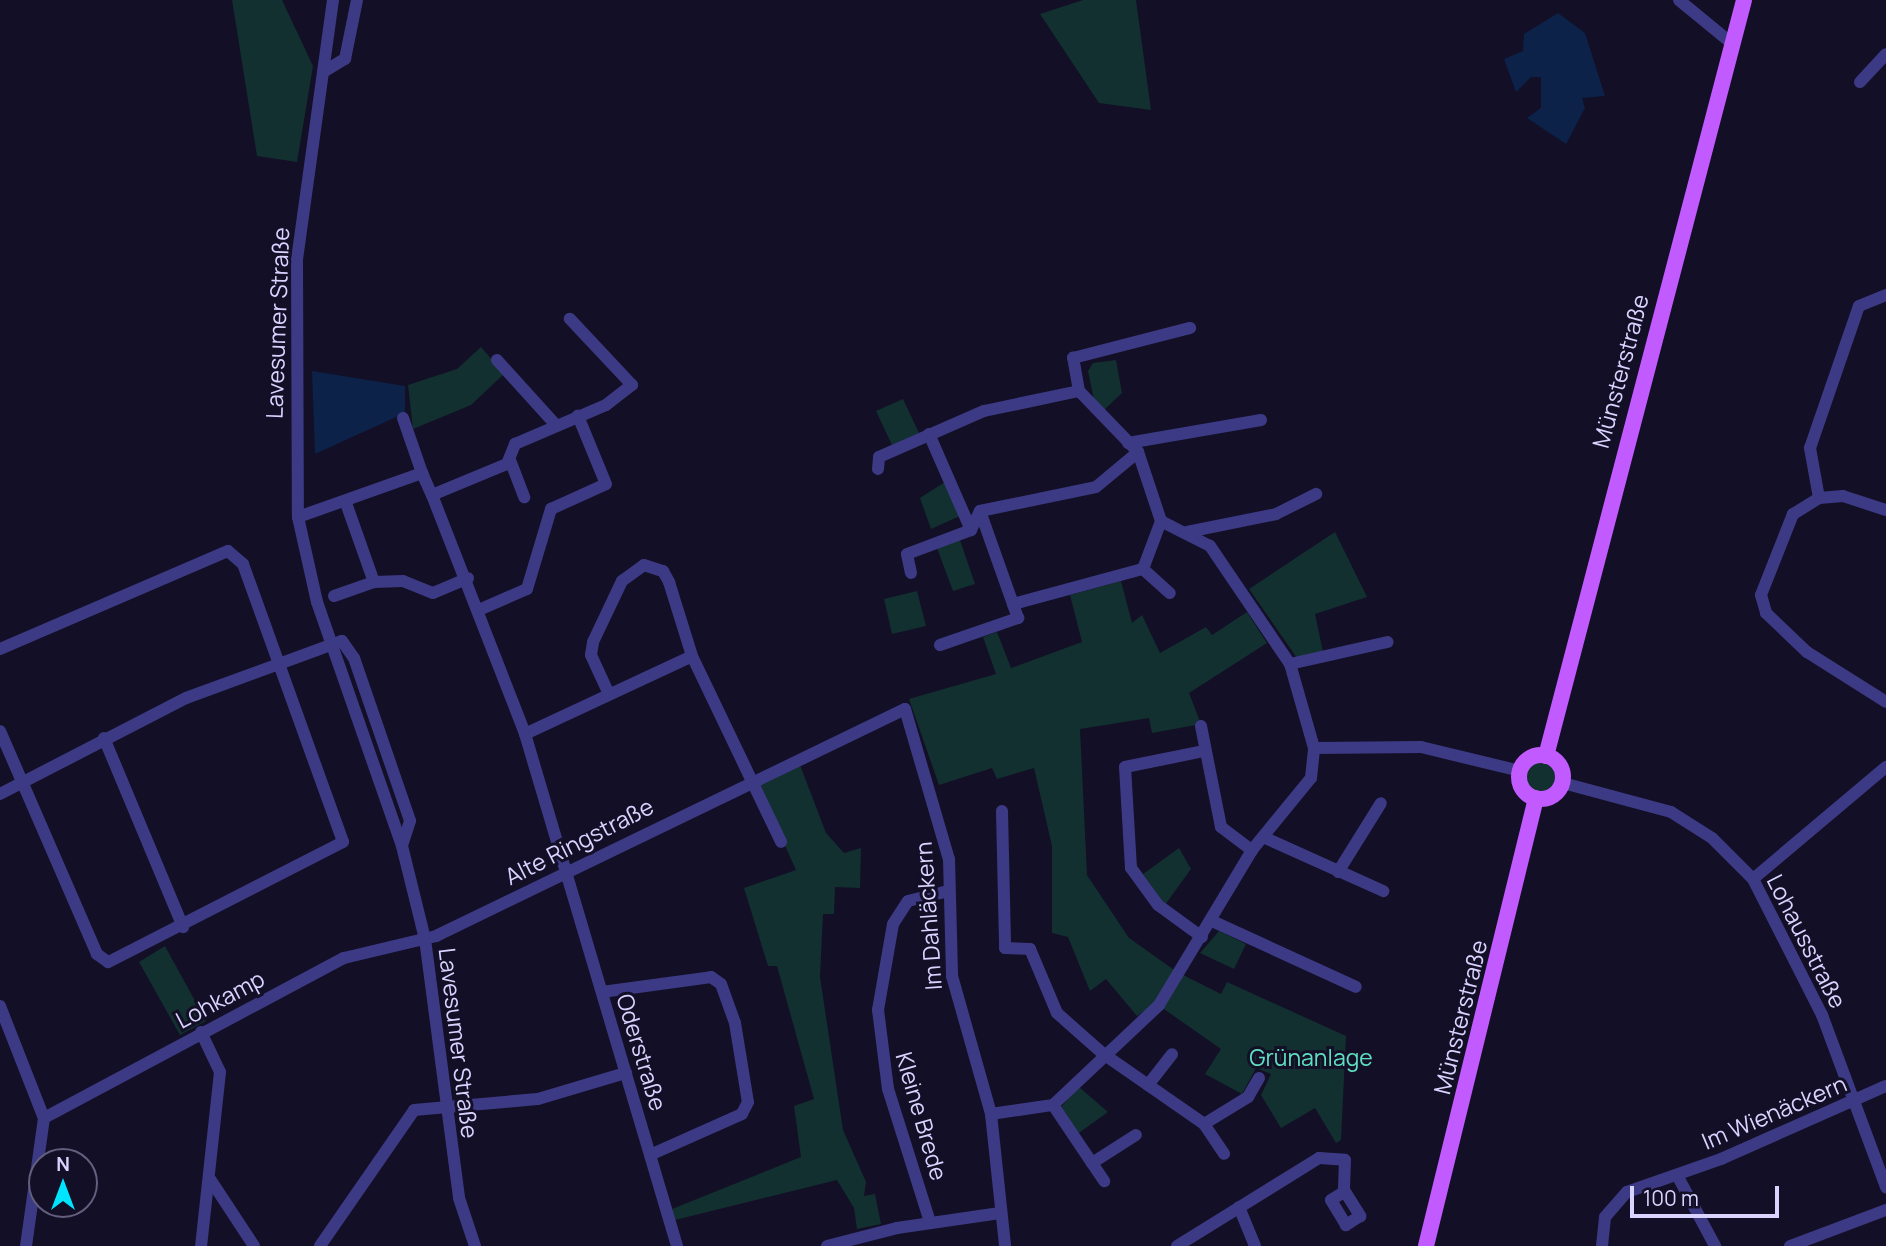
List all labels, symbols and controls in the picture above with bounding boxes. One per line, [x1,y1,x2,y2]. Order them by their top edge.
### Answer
street label: Lavesumer Straße [260,227,294,419]
street label: Münsterstraße [1586,291,1654,451]
street label: Alte Ringstraße [500,792,658,890]
street label: Im Dahläckern [909,841,947,991]
street label: Lohausstraße [1761,869,1853,1013]
street label: Münsterstraße [1428,937,1492,1097]
street label: Lavesumer Straße [434,946,484,1140]
street label: Lohkamp [171,964,269,1034]
street label: Oderstraße [611,990,673,1114]
park label: Grünanlage [1249,1043,1373,1071]
street label: Kleine Brede [891,1049,953,1183]
street label: Im Wienäckern [1697,1069,1851,1155]
north arrow [28,1148,98,1218]
text: N [56,1151,70,1177]
scale bar [1634,1172,1783,1216]
text: 100 m [1643,1184,1699,1212]

